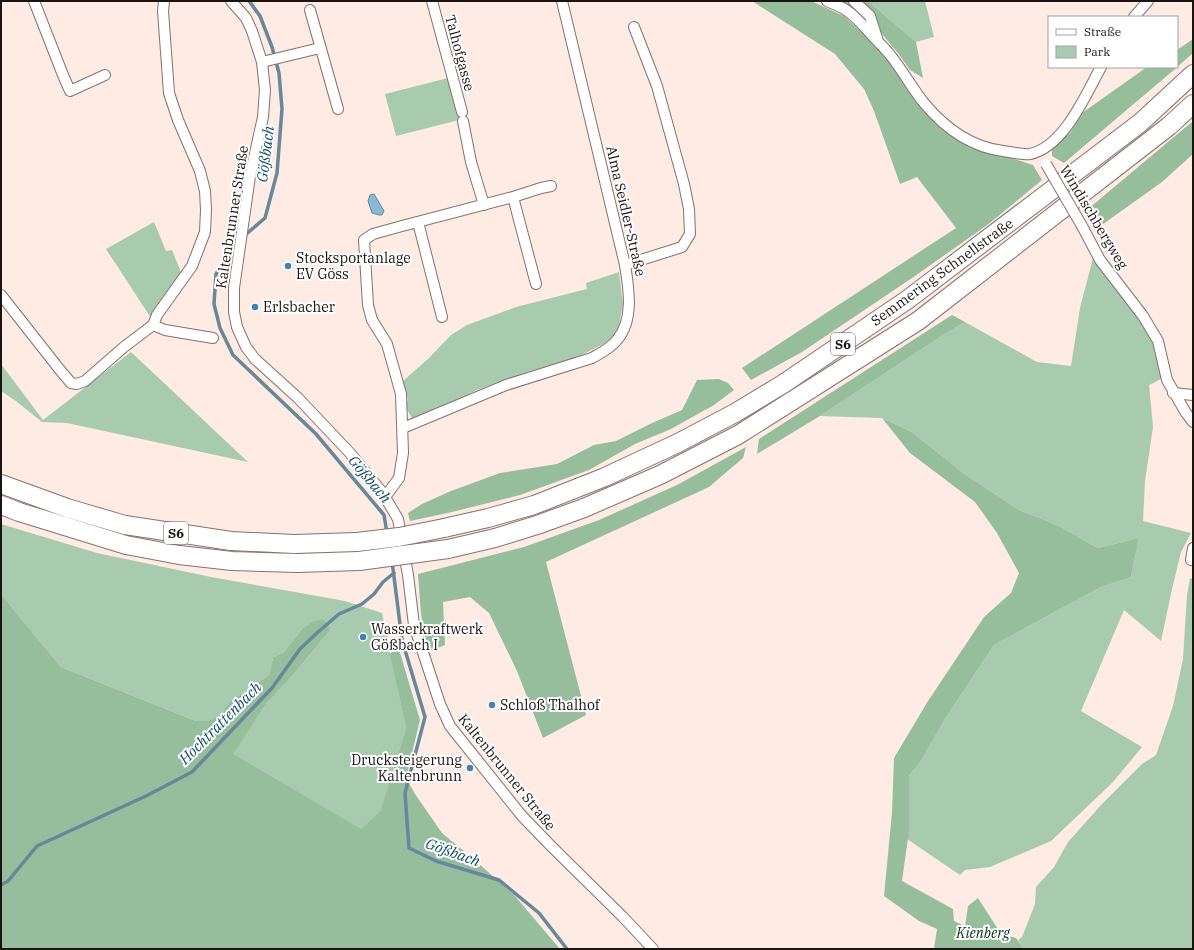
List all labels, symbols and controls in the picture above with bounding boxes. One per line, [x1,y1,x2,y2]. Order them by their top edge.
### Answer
street label: Talhofgasse [441,13,479,93]
legend [1048,16,1178,68]
text: Straße [1084,24,1121,39]
text: Park [1084,44,1110,59]
water label: Gößbach [252,124,278,183]
street label: Kaltenbrunner Straße [212,144,252,290]
street label: Alma Seidler-Straße [602,144,650,278]
street label: Windischbergweg [1056,162,1132,273]
street label: Semmering Schnellstraße [867,214,1017,330]
place label: Stocksportanlage EV Göss [296,249,411,283]
marker: Stocksportanlage EV Göss [283,261,293,271]
place label: Erlsbacher [263,298,336,316]
marker: Erlsbacher [250,302,260,312]
road number: S6 [831,333,855,355]
water label: Gößbach [344,451,396,507]
road number: S6 [164,522,188,544]
place label: Wasserkraftwerk Gößbach I [371,620,484,654]
marker: Wasserkraftwerk Gößbach I [358,632,368,642]
water label: Hochtrattenbach [174,677,266,769]
place label: Schloß Thalhof [500,696,601,714]
marker: Schloß Thalhof [487,700,497,710]
street label: Kaltenbrunner Straße [454,710,560,834]
place label: Drucksteigerung Kaltenbrunn [351,751,462,785]
marker: Drucksteigerung Kaltenbrunn [465,763,475,773]
water label: Gößbach [423,833,484,871]
park label: Kienberg [955,924,1010,942]

